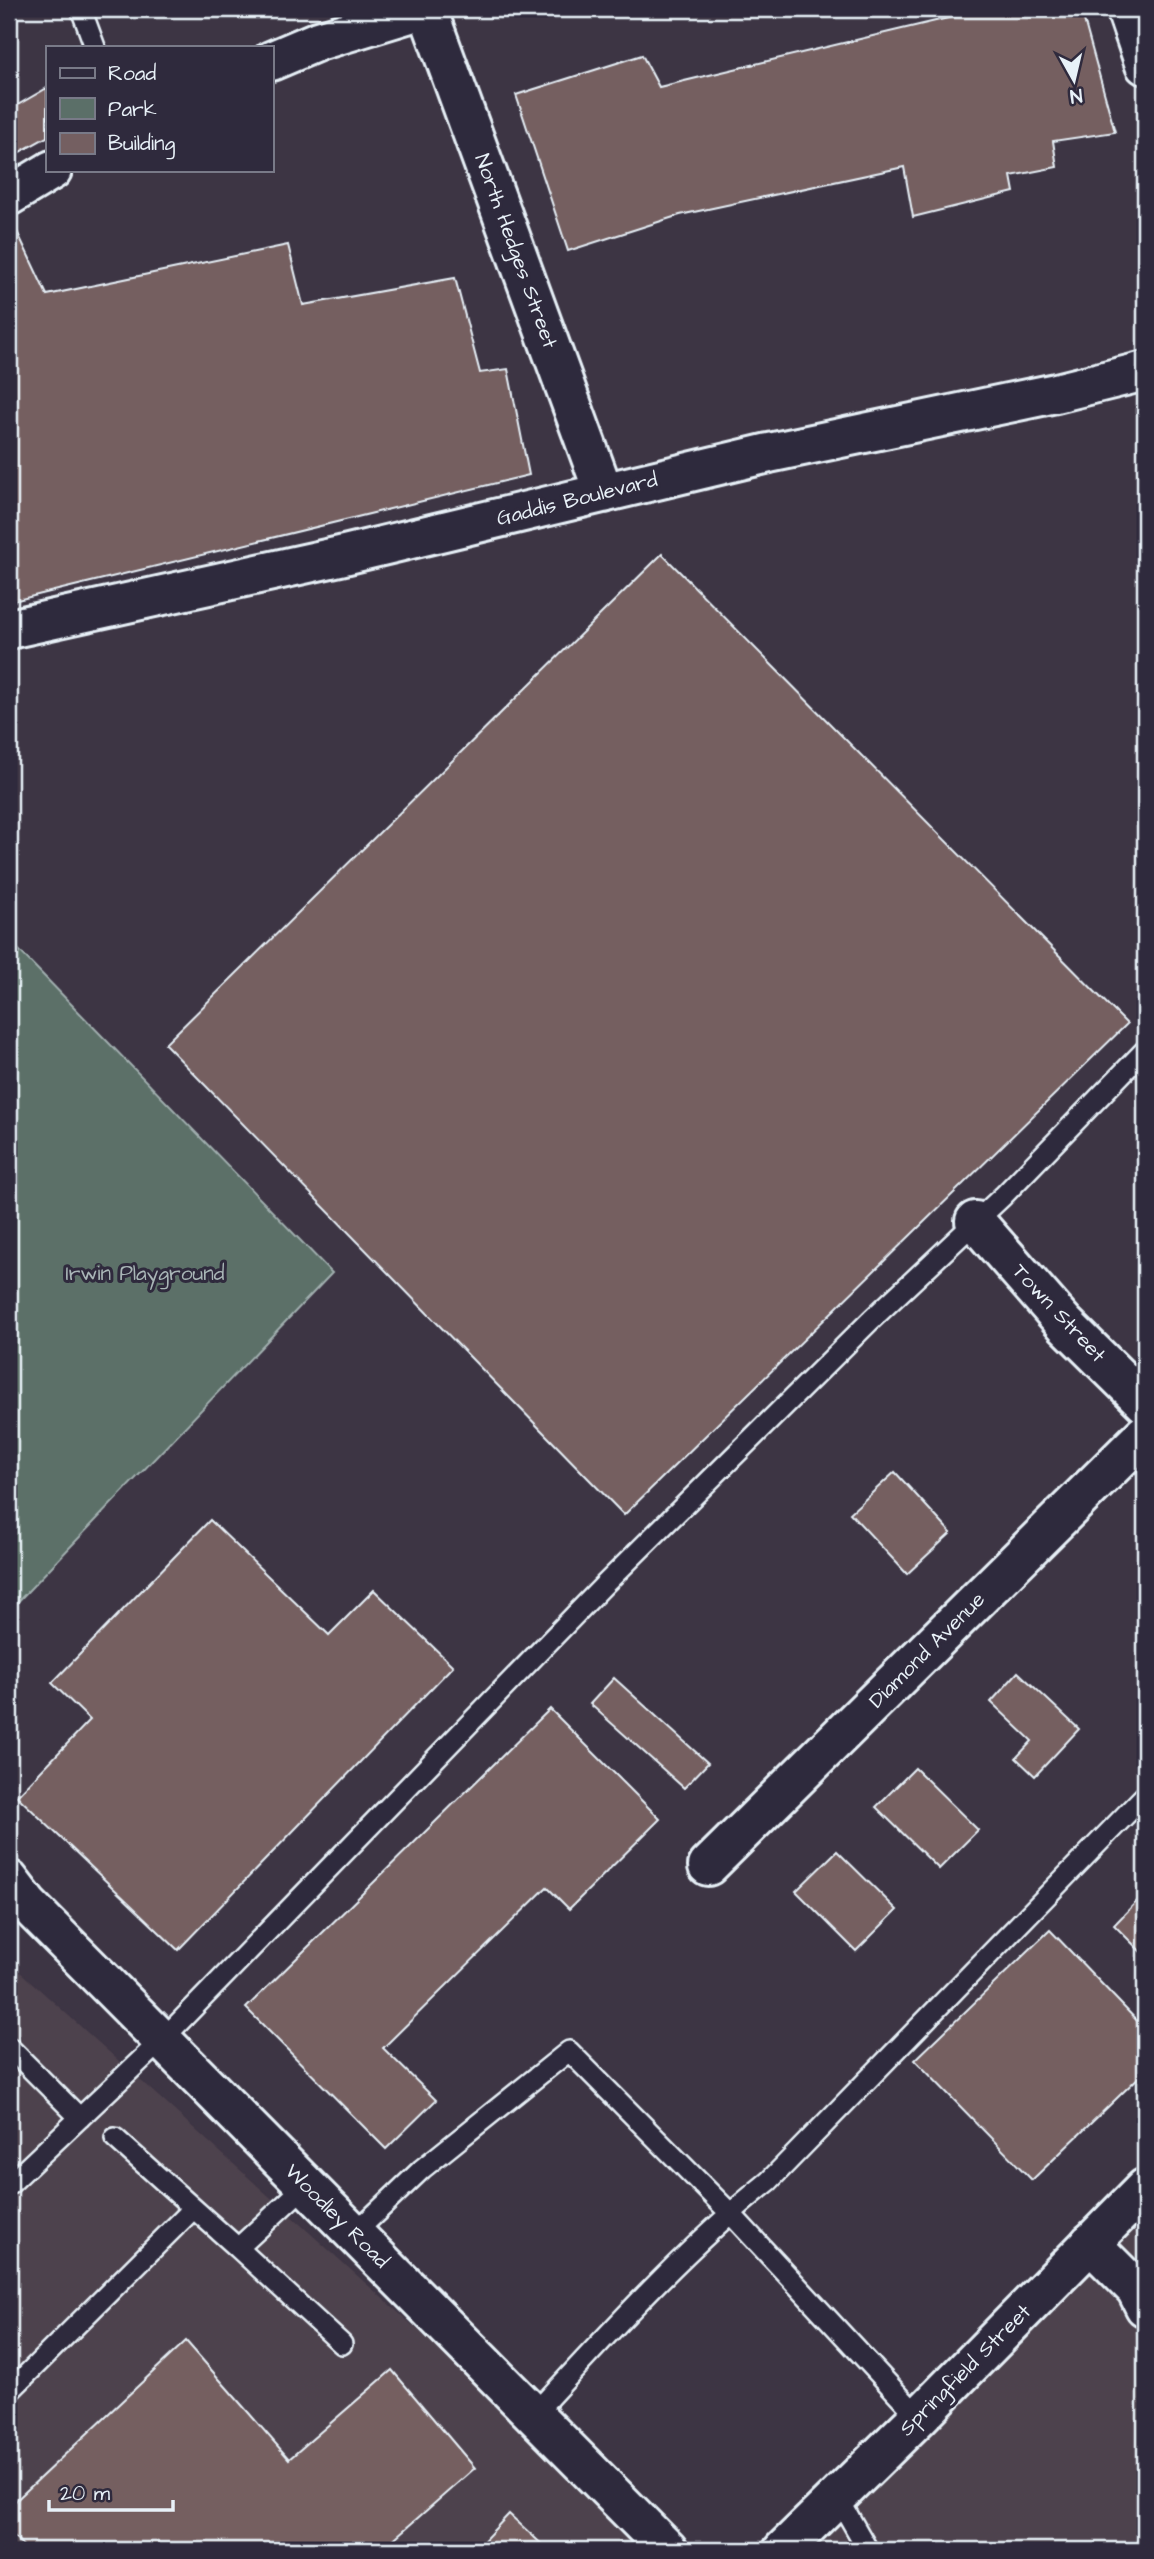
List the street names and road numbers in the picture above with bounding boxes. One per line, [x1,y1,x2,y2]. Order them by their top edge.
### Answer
street label: North Hedges Street [465,150,565,353]
street label: Gaddis Boulevard [493,465,661,533]
street label: Town Street [1006,1257,1113,1369]
street label: Diamond Avenue [862,1585,992,1715]
street label: Woodley Road [277,2157,396,2276]
street label: Springfield Street [893,2297,1039,2444]

